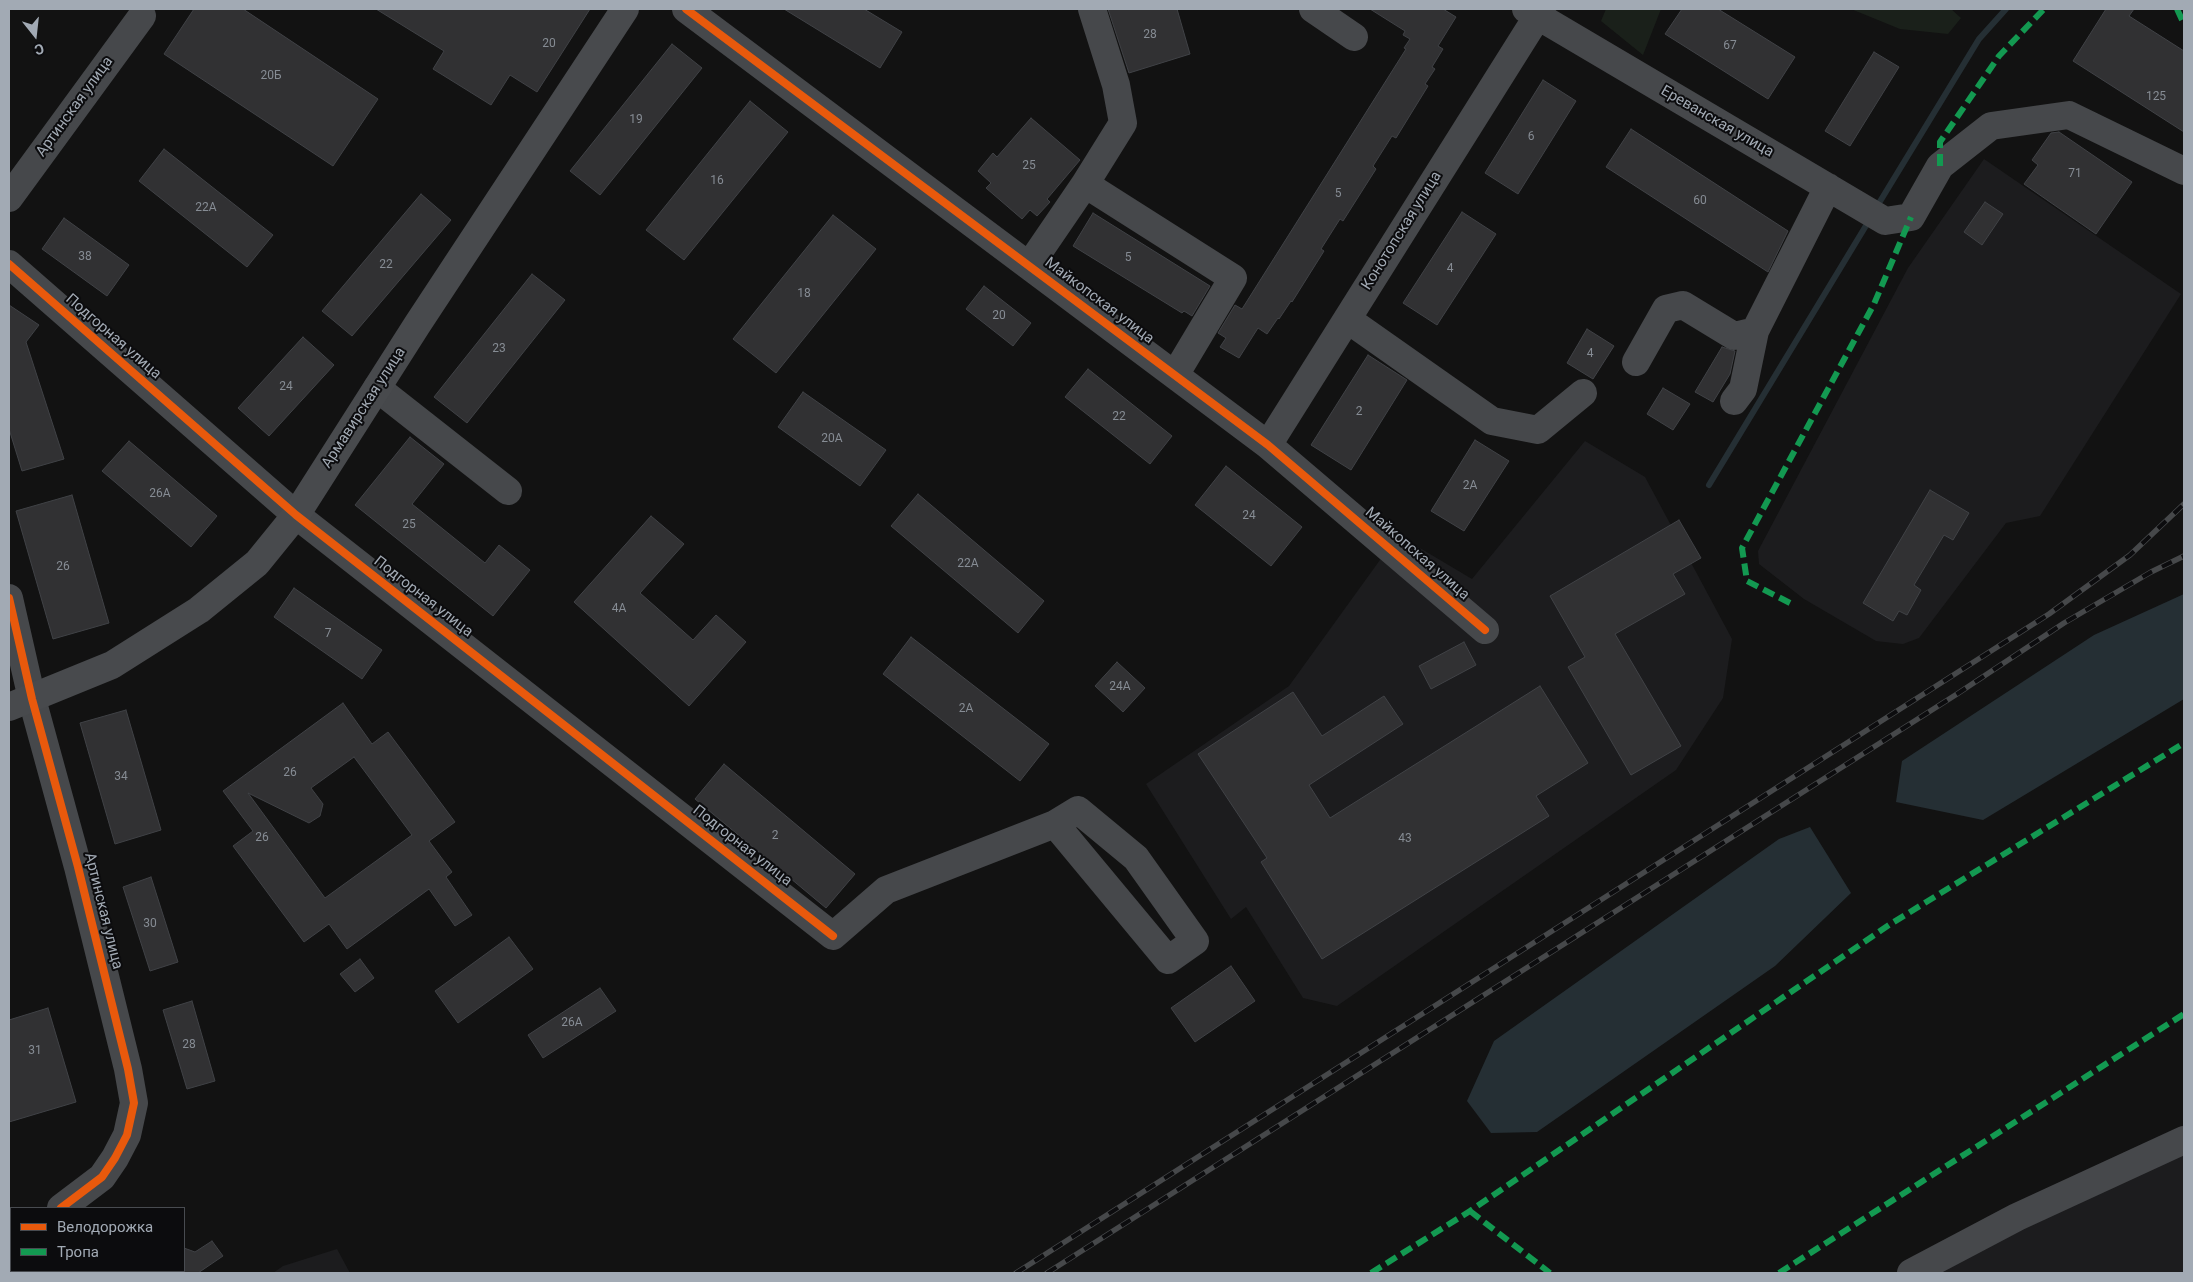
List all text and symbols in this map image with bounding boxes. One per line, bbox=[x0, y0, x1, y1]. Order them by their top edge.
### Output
north arrow bbox=[10, 10, 60, 60]
house number: 28 bbox=[1143, 28, 1157, 42]
house number: 20 bbox=[542, 37, 556, 51]
house number: 67 bbox=[1723, 39, 1737, 53]
text: С bbox=[33, 40, 46, 58]
street label: Артинская улица bbox=[33, 53, 117, 161]
house number: 20Б bbox=[260, 69, 282, 83]
street label: Ереванская улица bbox=[1657, 82, 1777, 162]
house number: 125 bbox=[2146, 90, 2166, 104]
house number: 19 bbox=[629, 113, 643, 127]
house number: 6 bbox=[1528, 130, 1534, 144]
house number: 25 bbox=[1022, 159, 1036, 173]
house number: 71 bbox=[2068, 167, 2082, 181]
street label: Конотопская улица bbox=[1358, 168, 1446, 294]
house number: 16 bbox=[710, 174, 724, 188]
house number: 5 bbox=[1335, 187, 1341, 201]
house number: 60 bbox=[1693, 194, 1707, 208]
house number: 22А bbox=[195, 201, 217, 215]
house number: 38 bbox=[78, 250, 92, 264]
house number: 5 bbox=[1125, 251, 1131, 265]
street label: Майкопская улица bbox=[1041, 254, 1157, 348]
house number: 22 bbox=[379, 258, 393, 272]
house number: 4 bbox=[1447, 262, 1453, 276]
house number: 18 bbox=[797, 287, 811, 301]
street label: Подгорная улица bbox=[61, 291, 165, 383]
house number: 20 bbox=[992, 309, 1006, 323]
house number: 23 bbox=[492, 342, 506, 356]
street label: Армавирская улица bbox=[318, 344, 410, 472]
house number: 4 bbox=[1587, 347, 1593, 361]
house number: 24 bbox=[279, 380, 293, 394]
house number: 2 bbox=[1356, 405, 1362, 419]
house number: 22 bbox=[1112, 410, 1126, 424]
house number: 20А bbox=[821, 432, 843, 446]
house number: 2А bbox=[1463, 479, 1477, 493]
house number: 26А bbox=[149, 487, 171, 501]
street label: Майкопская улица bbox=[1361, 504, 1473, 604]
house number: 24 bbox=[1242, 509, 1256, 523]
house number: 25 bbox=[402, 518, 416, 532]
street label: Подгорная улица bbox=[370, 553, 476, 641]
house number: 22А bbox=[957, 557, 979, 571]
house number: 26 bbox=[56, 560, 70, 574]
house number: 4А bbox=[612, 602, 626, 616]
house number: 7 bbox=[325, 627, 331, 641]
house number: 24А bbox=[1109, 680, 1131, 694]
house number: 2А bbox=[959, 702, 973, 716]
house number: 26 bbox=[283, 766, 297, 780]
house number: 34 bbox=[114, 770, 128, 784]
street label: Подгорная улица bbox=[689, 802, 795, 890]
house number: 2 bbox=[772, 829, 778, 843]
house number: 26 bbox=[255, 831, 269, 845]
house number: 43 bbox=[1398, 832, 1412, 846]
street label: Артинская улица bbox=[80, 851, 126, 971]
house number: 30 bbox=[143, 917, 157, 931]
house number: 26А bbox=[561, 1016, 583, 1030]
house number: 28 bbox=[182, 1038, 196, 1052]
house number: 31 bbox=[28, 1044, 42, 1058]
legend bbox=[10, 1207, 185, 1272]
text: Велодорожка bbox=[57, 1218, 153, 1236]
text: Тропа bbox=[57, 1243, 99, 1261]

